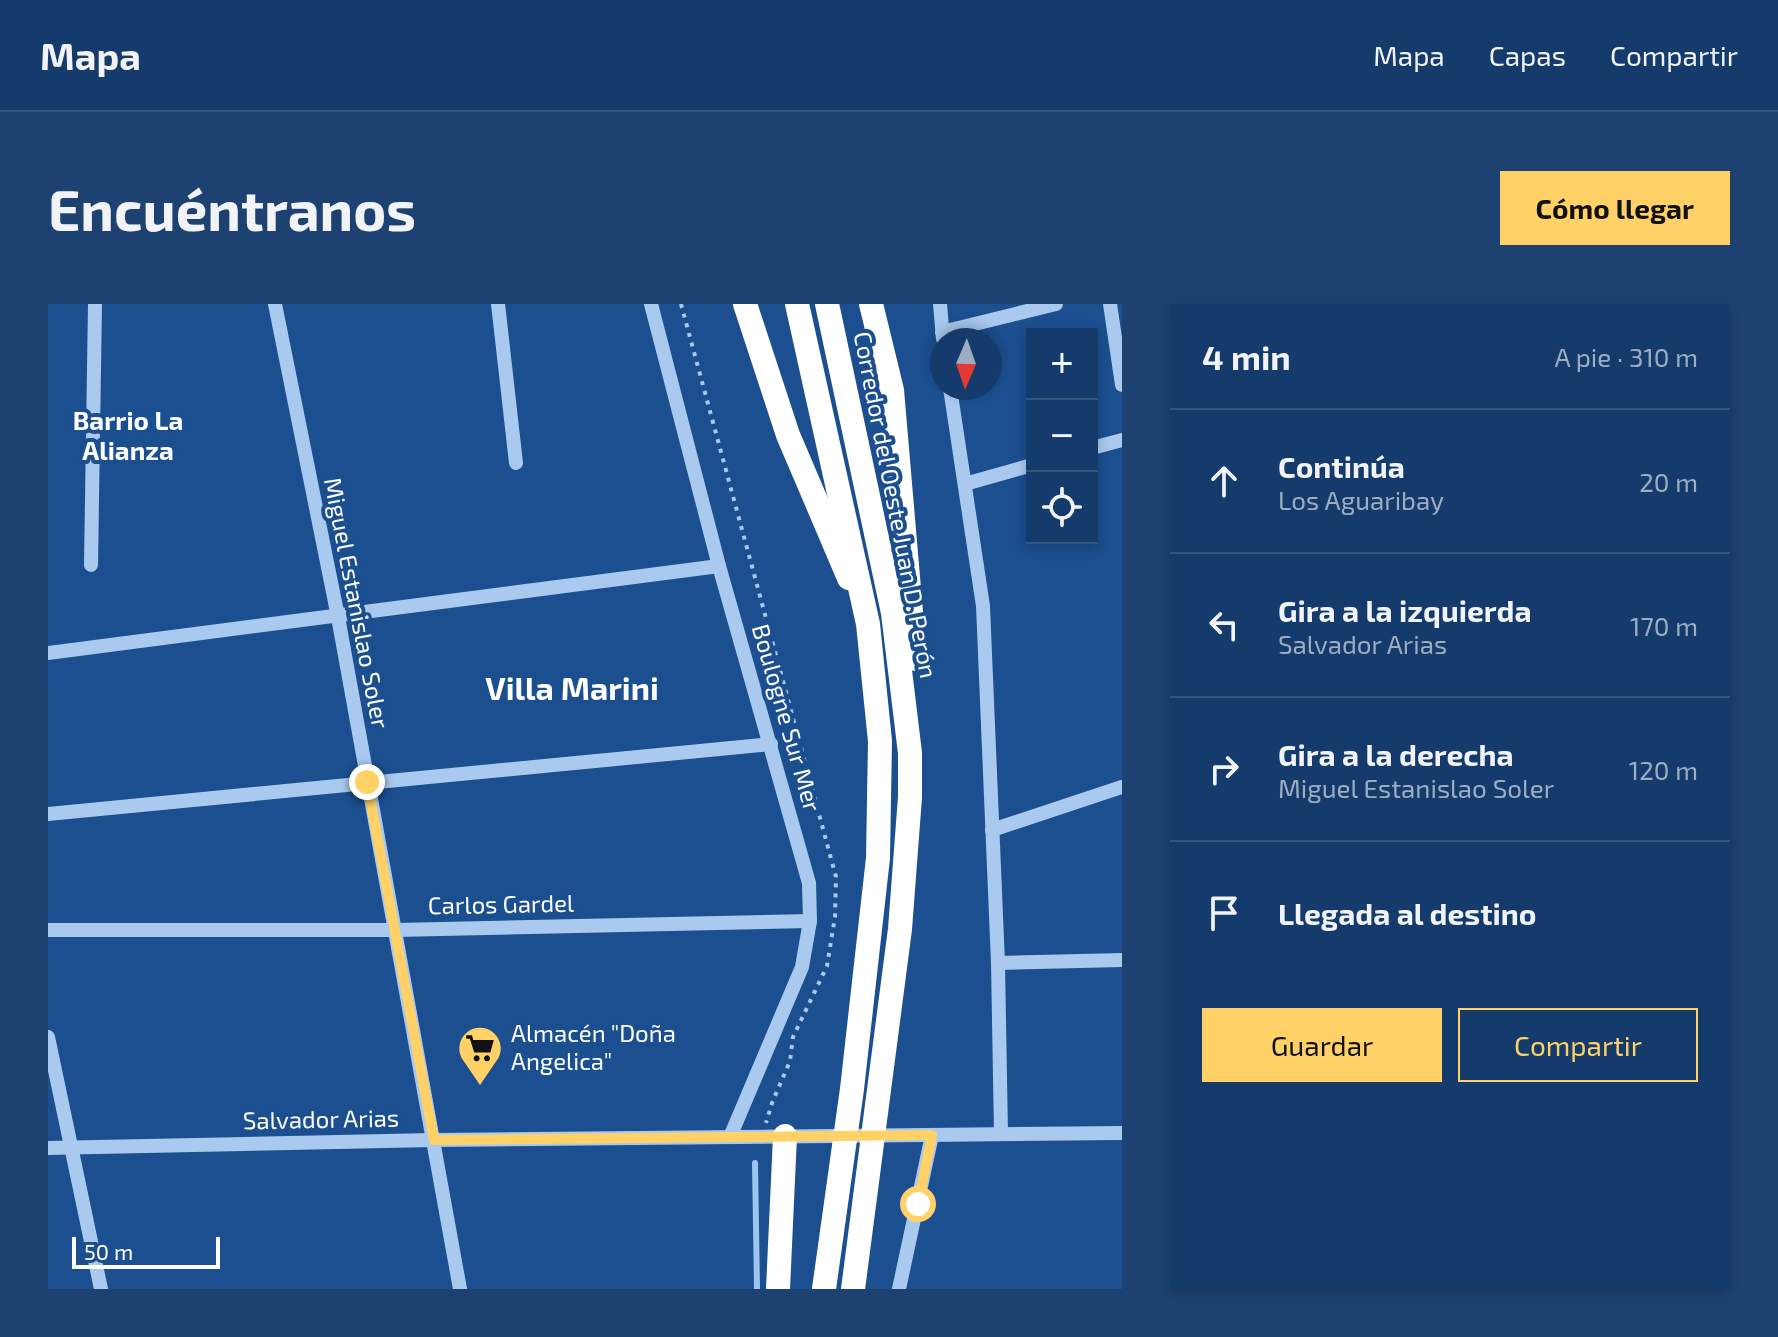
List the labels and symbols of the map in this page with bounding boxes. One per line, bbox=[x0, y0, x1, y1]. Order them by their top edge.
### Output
north arrow bbox=[930, 328, 1002, 400]
street label: Corredor del Oeste Juan D. Perón bbox=[849, 329, 944, 680]
district label: Barrio La Alianza bbox=[73, 404, 183, 465]
street label: Miguel Estanislao Soler bbox=[319, 475, 396, 731]
street label: Boulogne Sur Mer bbox=[747, 620, 828, 815]
district label: Villa Marini bbox=[485, 668, 659, 706]
route end bbox=[349, 764, 385, 800]
street label: Carlos Gardel bbox=[428, 888, 574, 919]
place label: Almacén "Doña Angelica" bbox=[511, 1018, 676, 1075]
supermarket icon: Almacén "Doña Angelica" bbox=[456, 1024, 504, 1087]
street label: Salvador Arias bbox=[243, 1103, 399, 1134]
route start bbox=[900, 1186, 936, 1222]
scale bar bbox=[72, 1233, 220, 1269]

